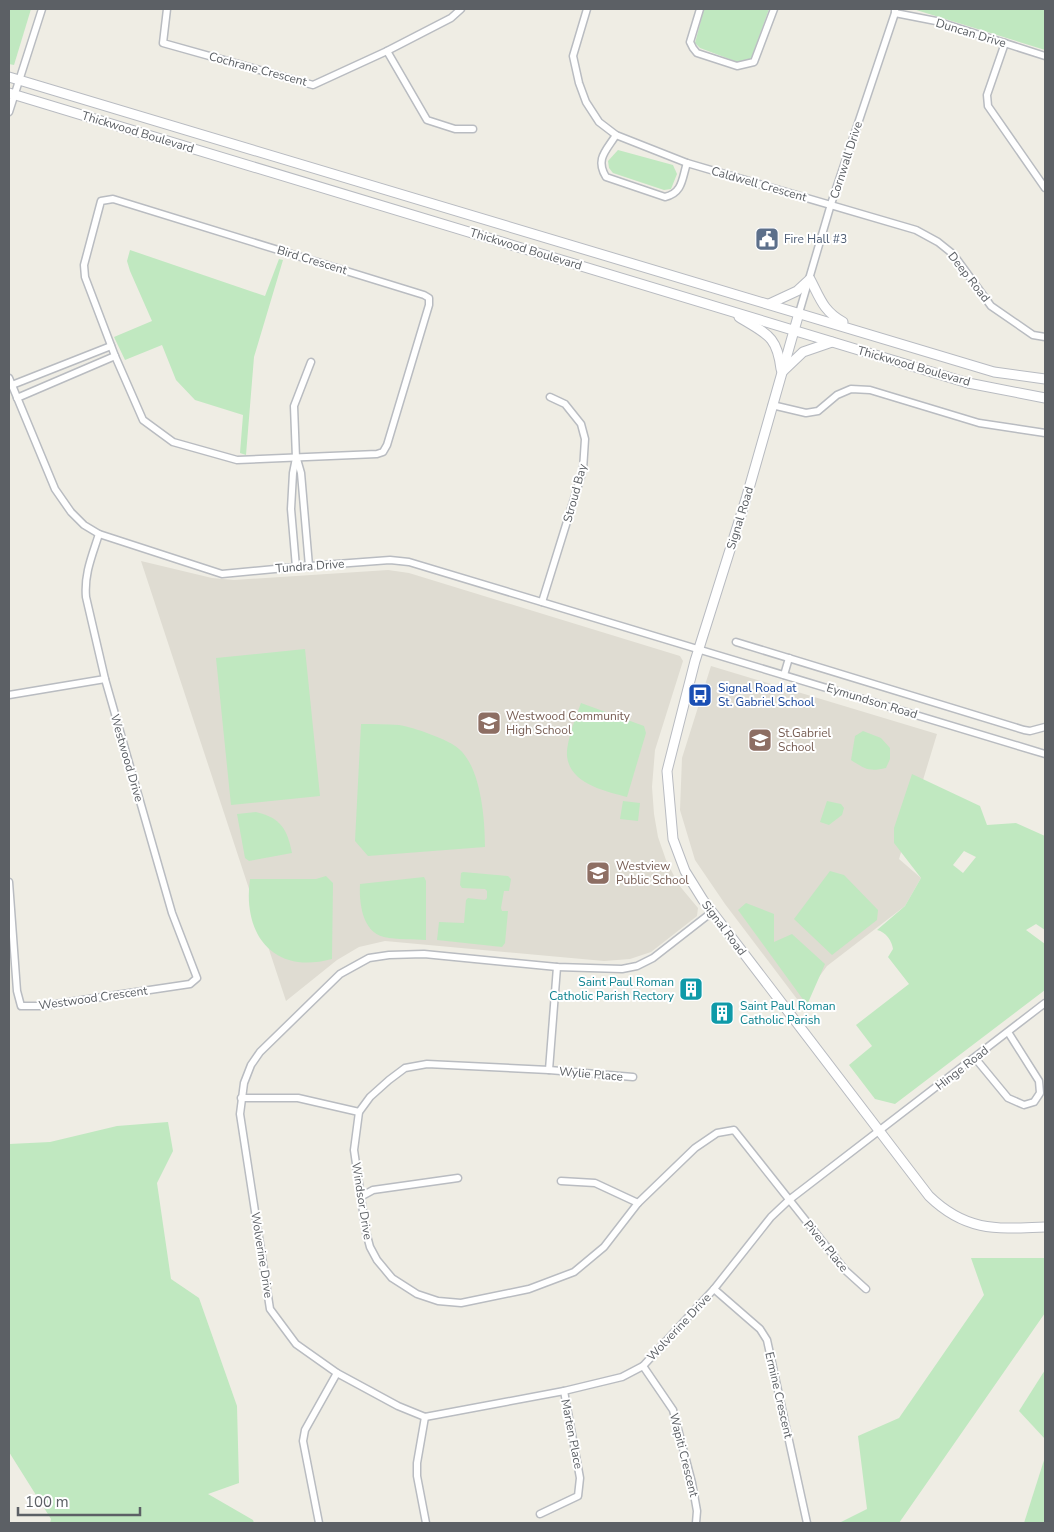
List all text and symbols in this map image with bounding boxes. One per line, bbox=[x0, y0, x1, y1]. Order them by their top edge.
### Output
street label: Duncan Drive bbox=[934, 15, 1008, 51]
street label: Cochrane Crescent bbox=[207, 48, 310, 90]
street label: Thickwood Boulevard bbox=[80, 107, 196, 157]
street label: Cornwall Drive bbox=[826, 119, 866, 201]
street label: Caldwell Crescent bbox=[709, 163, 809, 205]
street label: Thickwood Boulevard bbox=[468, 224, 584, 274]
public building icon: Fire Hall #3 bbox=[754, 226, 780, 252]
place label: Fire Hall #3 bbox=[784, 231, 847, 247]
street label: Bird Crescent bbox=[275, 242, 350, 278]
street label: Deep Road bbox=[944, 249, 994, 305]
street label: Thickwood Boulevard bbox=[856, 342, 972, 390]
street label: Stroud Bay bbox=[560, 461, 591, 524]
street label: Signal Road bbox=[723, 485, 757, 551]
street label: Tundra Drive bbox=[275, 556, 345, 576]
place label: Signal Road at St. Gabriel School bbox=[718, 680, 815, 710]
street label: Eymundson Road bbox=[825, 680, 919, 722]
bus stop icon: Signal Road at St. Gabriel School bbox=[687, 682, 713, 708]
place label: Westwood Community High School bbox=[506, 708, 631, 738]
school or university icon: Westwood Community High School bbox=[476, 710, 502, 736]
street label: Westwood Drive bbox=[107, 712, 147, 804]
place label: St.Gabriel School bbox=[778, 725, 832, 755]
school or university icon: St.Gabriel School bbox=[747, 727, 773, 753]
place label: Westview Public School bbox=[616, 858, 689, 888]
school or university icon: Westview Public School bbox=[585, 860, 611, 886]
street label: Signal Road bbox=[698, 897, 750, 959]
place label: Saint Paul Roman Catholic Parish Rectory bbox=[549, 974, 675, 1004]
building icon: Saint Paul Roman Catholic Parish Rectory bbox=[678, 976, 704, 1002]
street label: Westwood Crescent bbox=[38, 982, 149, 1014]
place label: Saint Paul Roman Catholic Parish bbox=[740, 998, 836, 1028]
building icon: Saint Paul Roman Catholic Parish bbox=[709, 1000, 735, 1026]
street label: Hinge Road bbox=[932, 1042, 992, 1094]
street label: Wylie Place bbox=[558, 1063, 624, 1085]
street label: Windsor Drive bbox=[348, 1161, 376, 1241]
street label: Wolverine Drive bbox=[247, 1211, 277, 1299]
street label: Piven Place bbox=[800, 1217, 852, 1275]
street label: Wolverine Drive bbox=[644, 1290, 714, 1364]
street label: Ermine Crescent bbox=[761, 1350, 797, 1440]
street label: Marten Place bbox=[557, 1398, 587, 1470]
street label: Wapiti Crescent bbox=[666, 1411, 702, 1499]
scale bar bbox=[18, 1484, 140, 1516]
text: 100 m bbox=[25, 1492, 69, 1512]

